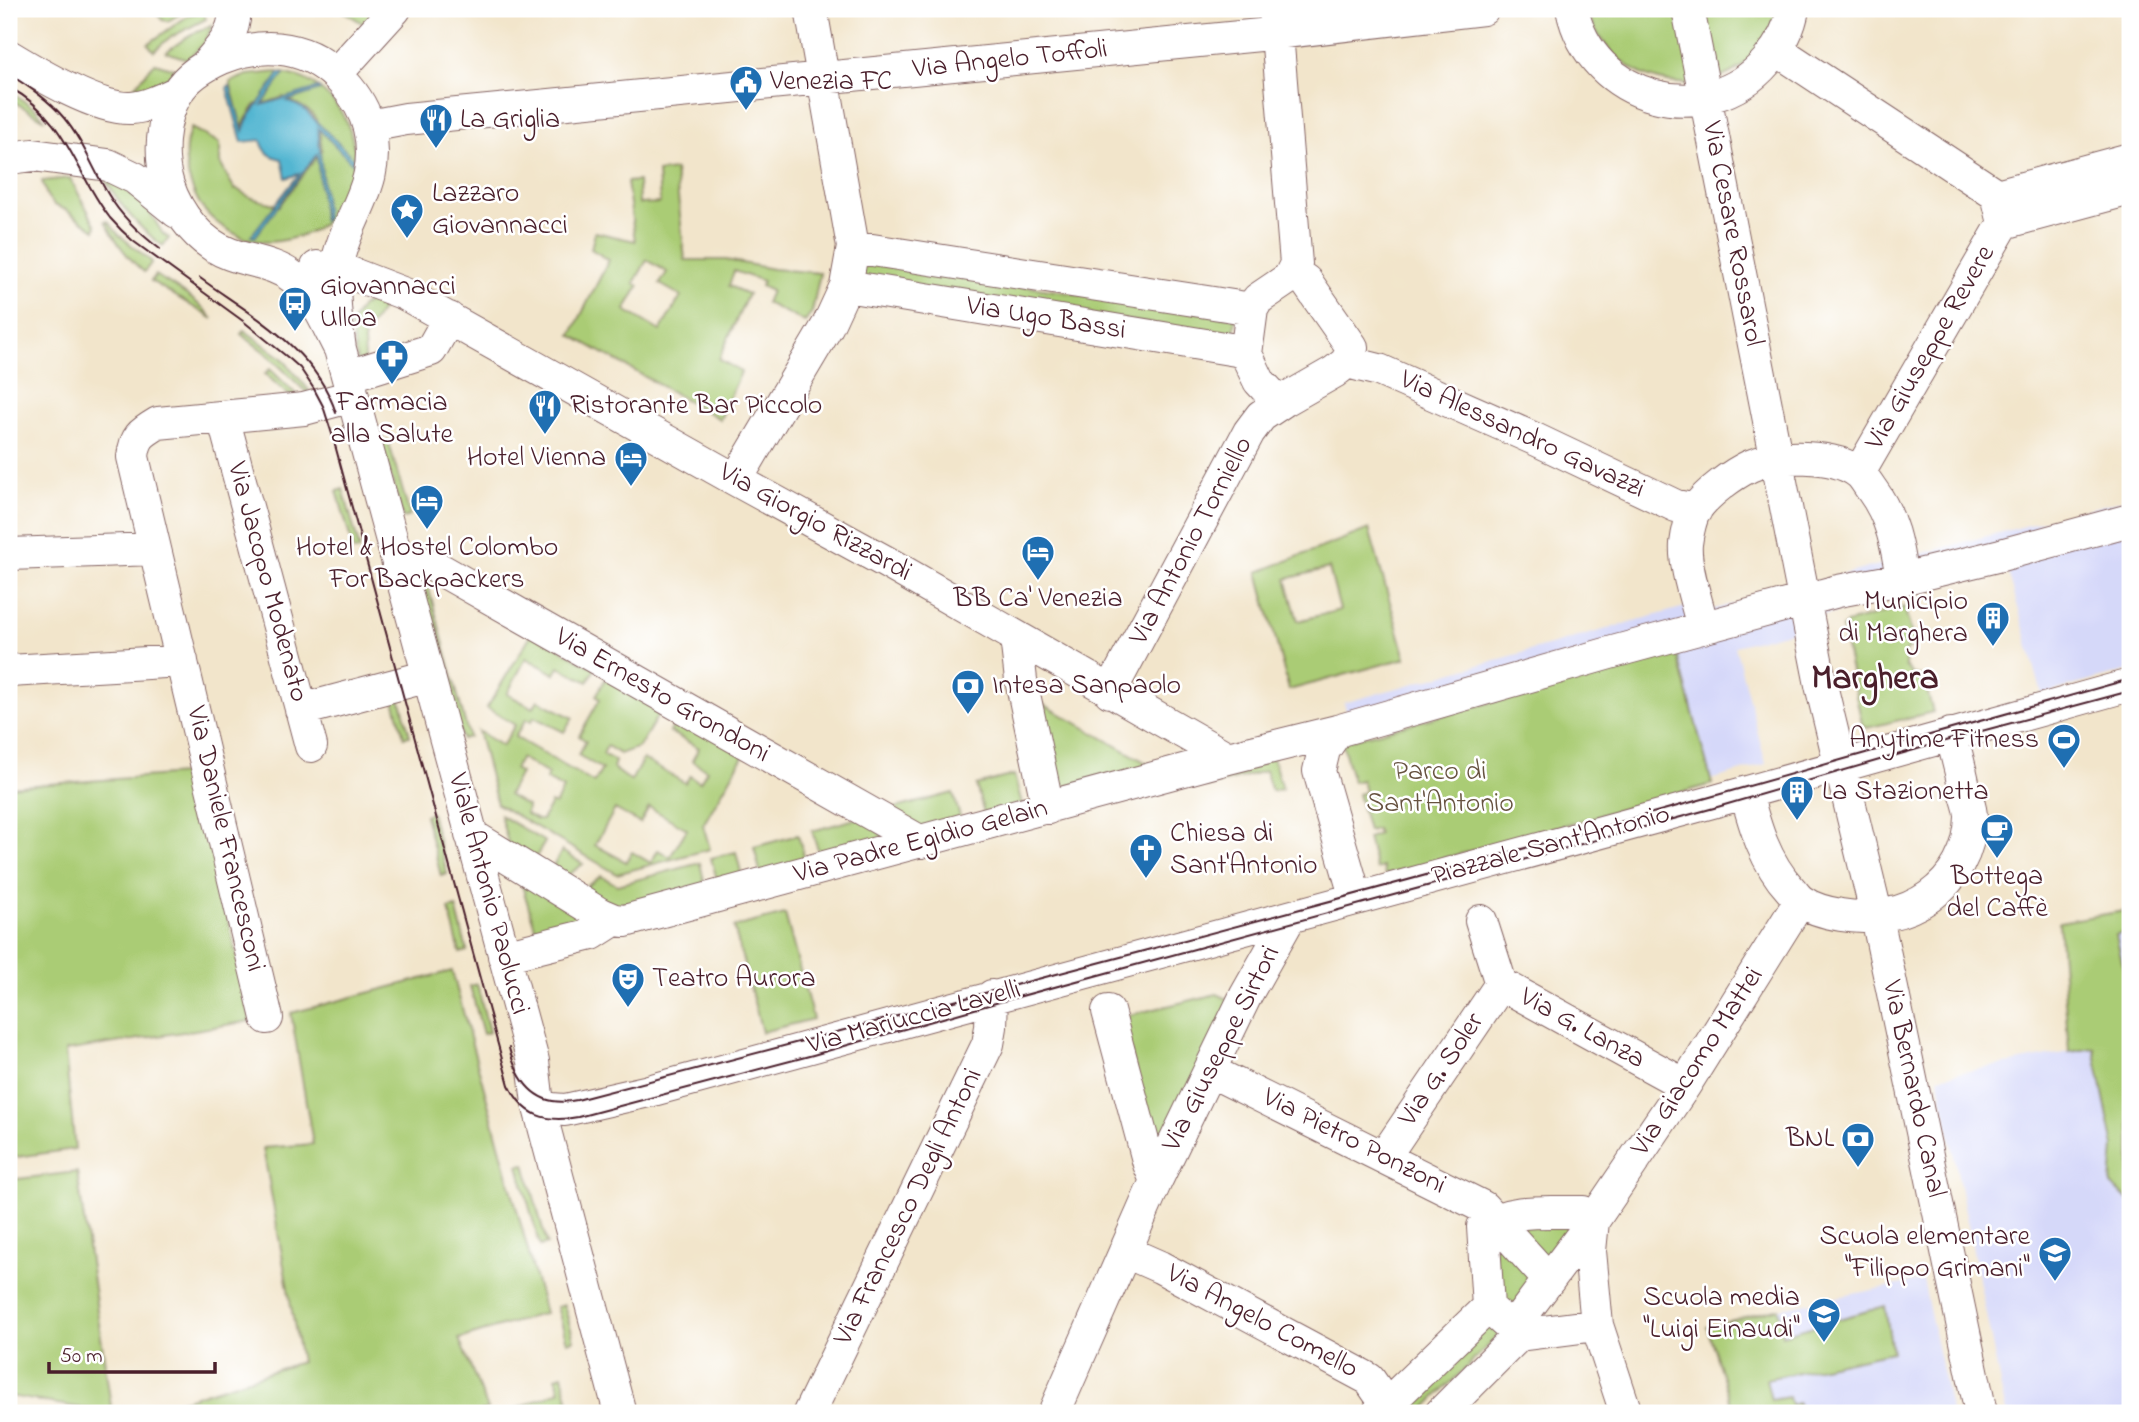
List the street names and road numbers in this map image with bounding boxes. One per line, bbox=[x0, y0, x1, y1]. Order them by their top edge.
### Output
street label: Via Angelo Toffoli bbox=[910, 29, 1109, 91]
street label: Via Cesare Rossarol bbox=[1690, 117, 1774, 350]
street label: Via Giuseppe Revere bbox=[1855, 238, 2007, 459]
street label: Via Ugo Bassi bbox=[962, 286, 1129, 352]
street label: Via Alessandro Gavazzi bbox=[1392, 360, 1652, 510]
street label: Via Antonio Torniello bbox=[1119, 430, 1264, 653]
street label: Via Giorgio Rizzardi bbox=[710, 452, 919, 593]
street label: Via Jacopo Modenato bbox=[215, 456, 319, 707]
street label: Via Ernesto Grondoni bbox=[546, 617, 777, 774]
street label: Via Daniele Francesconi bbox=[174, 701, 276, 976]
street label: Viale Antonio Paolucci bbox=[436, 768, 540, 1019]
street label: Via Padre Egidio Gelain bbox=[789, 788, 1052, 896]
street label: Piazzale Sant'Antonio bbox=[1427, 794, 1675, 898]
street label: Via Giuseppe Sirtori bbox=[1152, 939, 1292, 1160]
street label: Via Giacomo Mattei bbox=[1621, 959, 1775, 1166]
street label: Via Mariuccia Lavelli bbox=[802, 970, 1025, 1066]
street label: Via Bernardo Canal bbox=[1870, 976, 1956, 1201]
street label: Via G. Lanza bbox=[1511, 977, 1652, 1080]
street label: Via G. Soler bbox=[1388, 1005, 1495, 1136]
street label: Via Francesco Degli Antoni bbox=[824, 1062, 994, 1353]
street label: Via Pietro Ponzoni bbox=[1254, 1078, 1453, 1206]
street label: Via Angelo Comello bbox=[1158, 1254, 1365, 1390]

